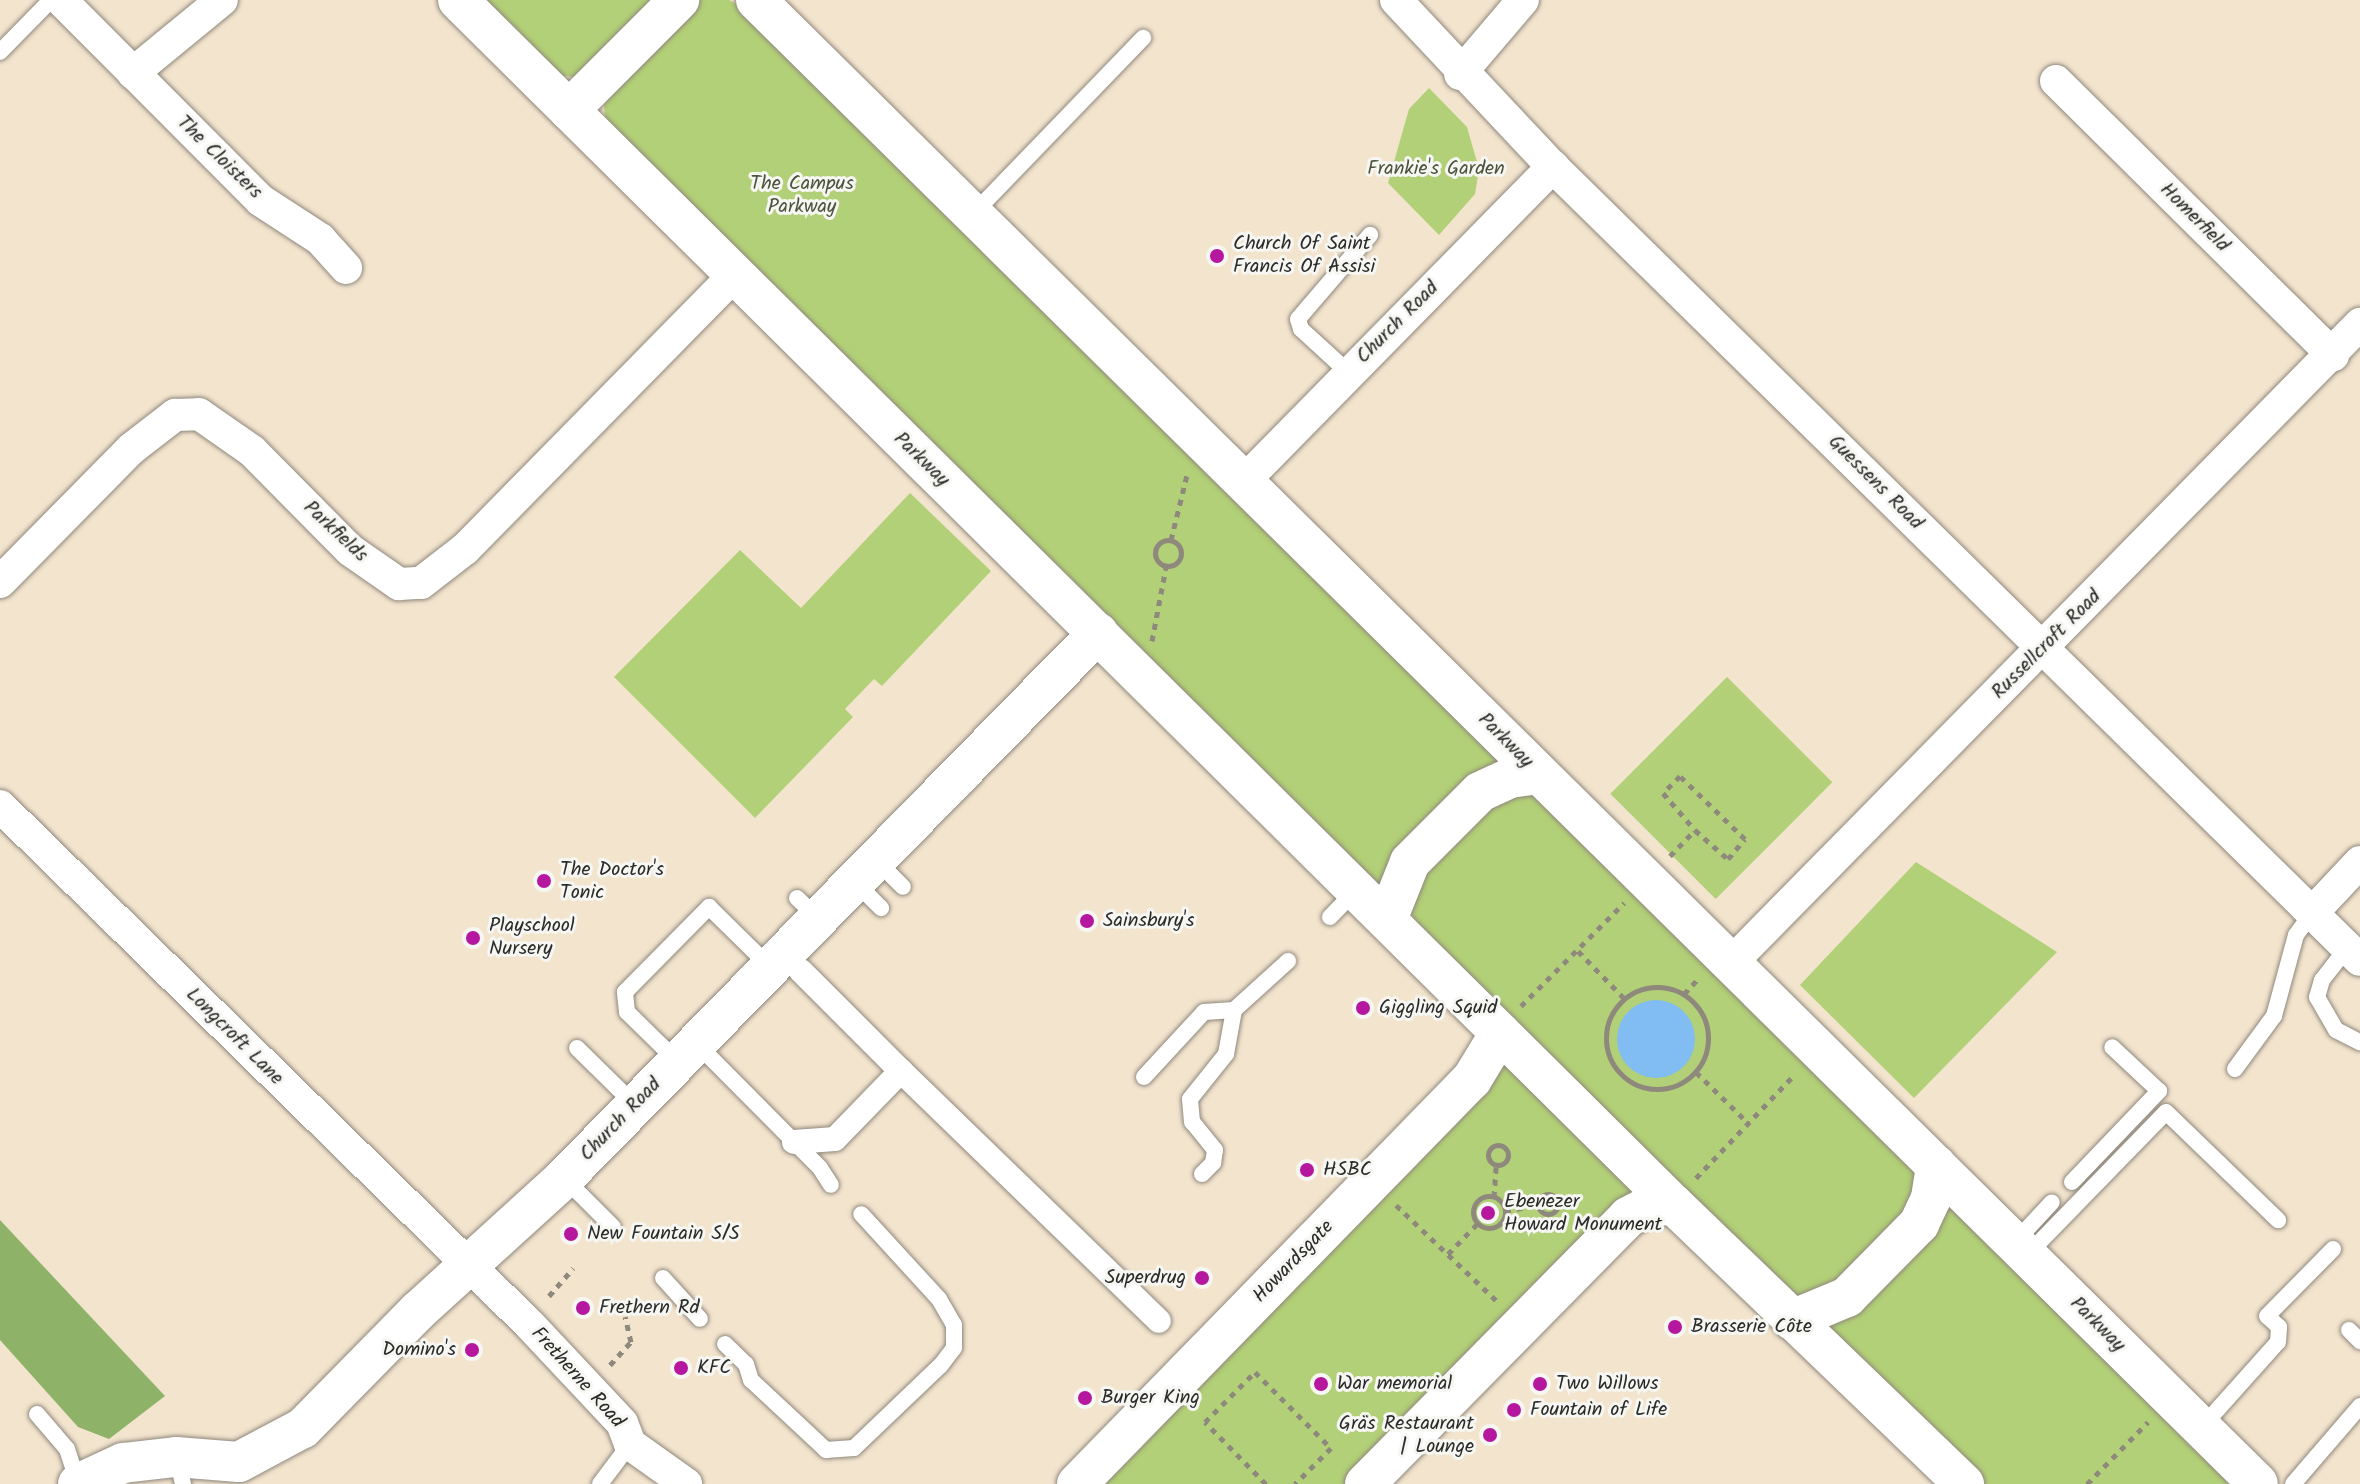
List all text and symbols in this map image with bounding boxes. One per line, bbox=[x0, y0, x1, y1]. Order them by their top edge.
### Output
street label: The Cloisters bbox=[171, 111, 267, 205]
park label: Frankie's Garden bbox=[1367, 157, 1505, 181]
park label: The Campus Parkway bbox=[750, 172, 854, 219]
street label: Homerfield bbox=[2154, 178, 2234, 258]
place label: Church Of Saint Francis Of Assisi bbox=[1233, 232, 1375, 279]
marker: Church Of Saint Francis Of Assisi bbox=[1208, 247, 1226, 265]
street label: Church Road bbox=[1352, 277, 1444, 369]
street label: Parkway bbox=[888, 428, 954, 492]
street label: Guessens Road bbox=[1823, 431, 1927, 535]
street label: Parkfields bbox=[298, 496, 372, 568]
street label: Russellcroft Road bbox=[1987, 585, 2107, 705]
street label: Parkway bbox=[1472, 708, 1538, 774]
place label: The Doctor's Tonic bbox=[560, 858, 664, 905]
marker: The Doctor's Tonic bbox=[535, 872, 553, 890]
place label: Sainsbury's bbox=[1103, 909, 1194, 933]
marker: Sainsbury's bbox=[1078, 912, 1096, 930]
place label: Playschool Nursery bbox=[489, 914, 575, 961]
marker: Playschool Nursery bbox=[464, 929, 482, 947]
street label: Longcroft Lane bbox=[180, 983, 288, 1091]
place label: Giggling Squid bbox=[1379, 996, 1497, 1020]
marker: Giggling Squid bbox=[1354, 999, 1372, 1017]
street label: Church Road bbox=[575, 1073, 667, 1167]
place label: HSBC bbox=[1323, 1158, 1372, 1182]
marker: HSBC bbox=[1298, 1161, 1316, 1179]
place label: Ebenezer Howard Monument bbox=[1504, 1190, 1662, 1237]
marker: Ebenezer Howard Monument bbox=[1479, 1204, 1497, 1222]
street label: Howardsgate bbox=[1249, 1216, 1339, 1308]
place label: New Fountain S/S bbox=[587, 1222, 740, 1246]
marker: New Fountain S/S bbox=[562, 1225, 580, 1243]
place label: Superdrug bbox=[1105, 1266, 1186, 1290]
marker: Superdrug bbox=[1193, 1269, 1211, 1287]
street label: Parkway bbox=[2064, 1292, 2130, 1358]
place label: Frethern Rd bbox=[599, 1296, 699, 1320]
marker: Frethern Rd bbox=[574, 1299, 592, 1317]
place label: Brasserie Côte bbox=[1691, 1315, 1812, 1339]
marker: Brasserie Côte bbox=[1666, 1318, 1684, 1336]
street label: Fretherne Road bbox=[525, 1322, 629, 1434]
place label: Domino's bbox=[382, 1338, 456, 1362]
marker: Domino's bbox=[463, 1341, 481, 1359]
place label: KFC bbox=[697, 1356, 731, 1380]
marker: KFC bbox=[672, 1359, 690, 1377]
place label: War memorial bbox=[1337, 1372, 1452, 1396]
place label: Two Willows bbox=[1556, 1372, 1658, 1396]
marker: War memorial bbox=[1312, 1375, 1330, 1393]
marker: Two Willows bbox=[1531, 1375, 1549, 1393]
place label: Burger King bbox=[1101, 1386, 1200, 1410]
marker: Burger King bbox=[1076, 1389, 1094, 1407]
place label: Fountain of Life bbox=[1530, 1398, 1667, 1422]
marker: Fountain of Life bbox=[1505, 1401, 1523, 1419]
place label: Gräs Restaurant | Lounge bbox=[1339, 1412, 1474, 1459]
marker: Gräs Restaurant | Lounge bbox=[1481, 1426, 1499, 1444]

